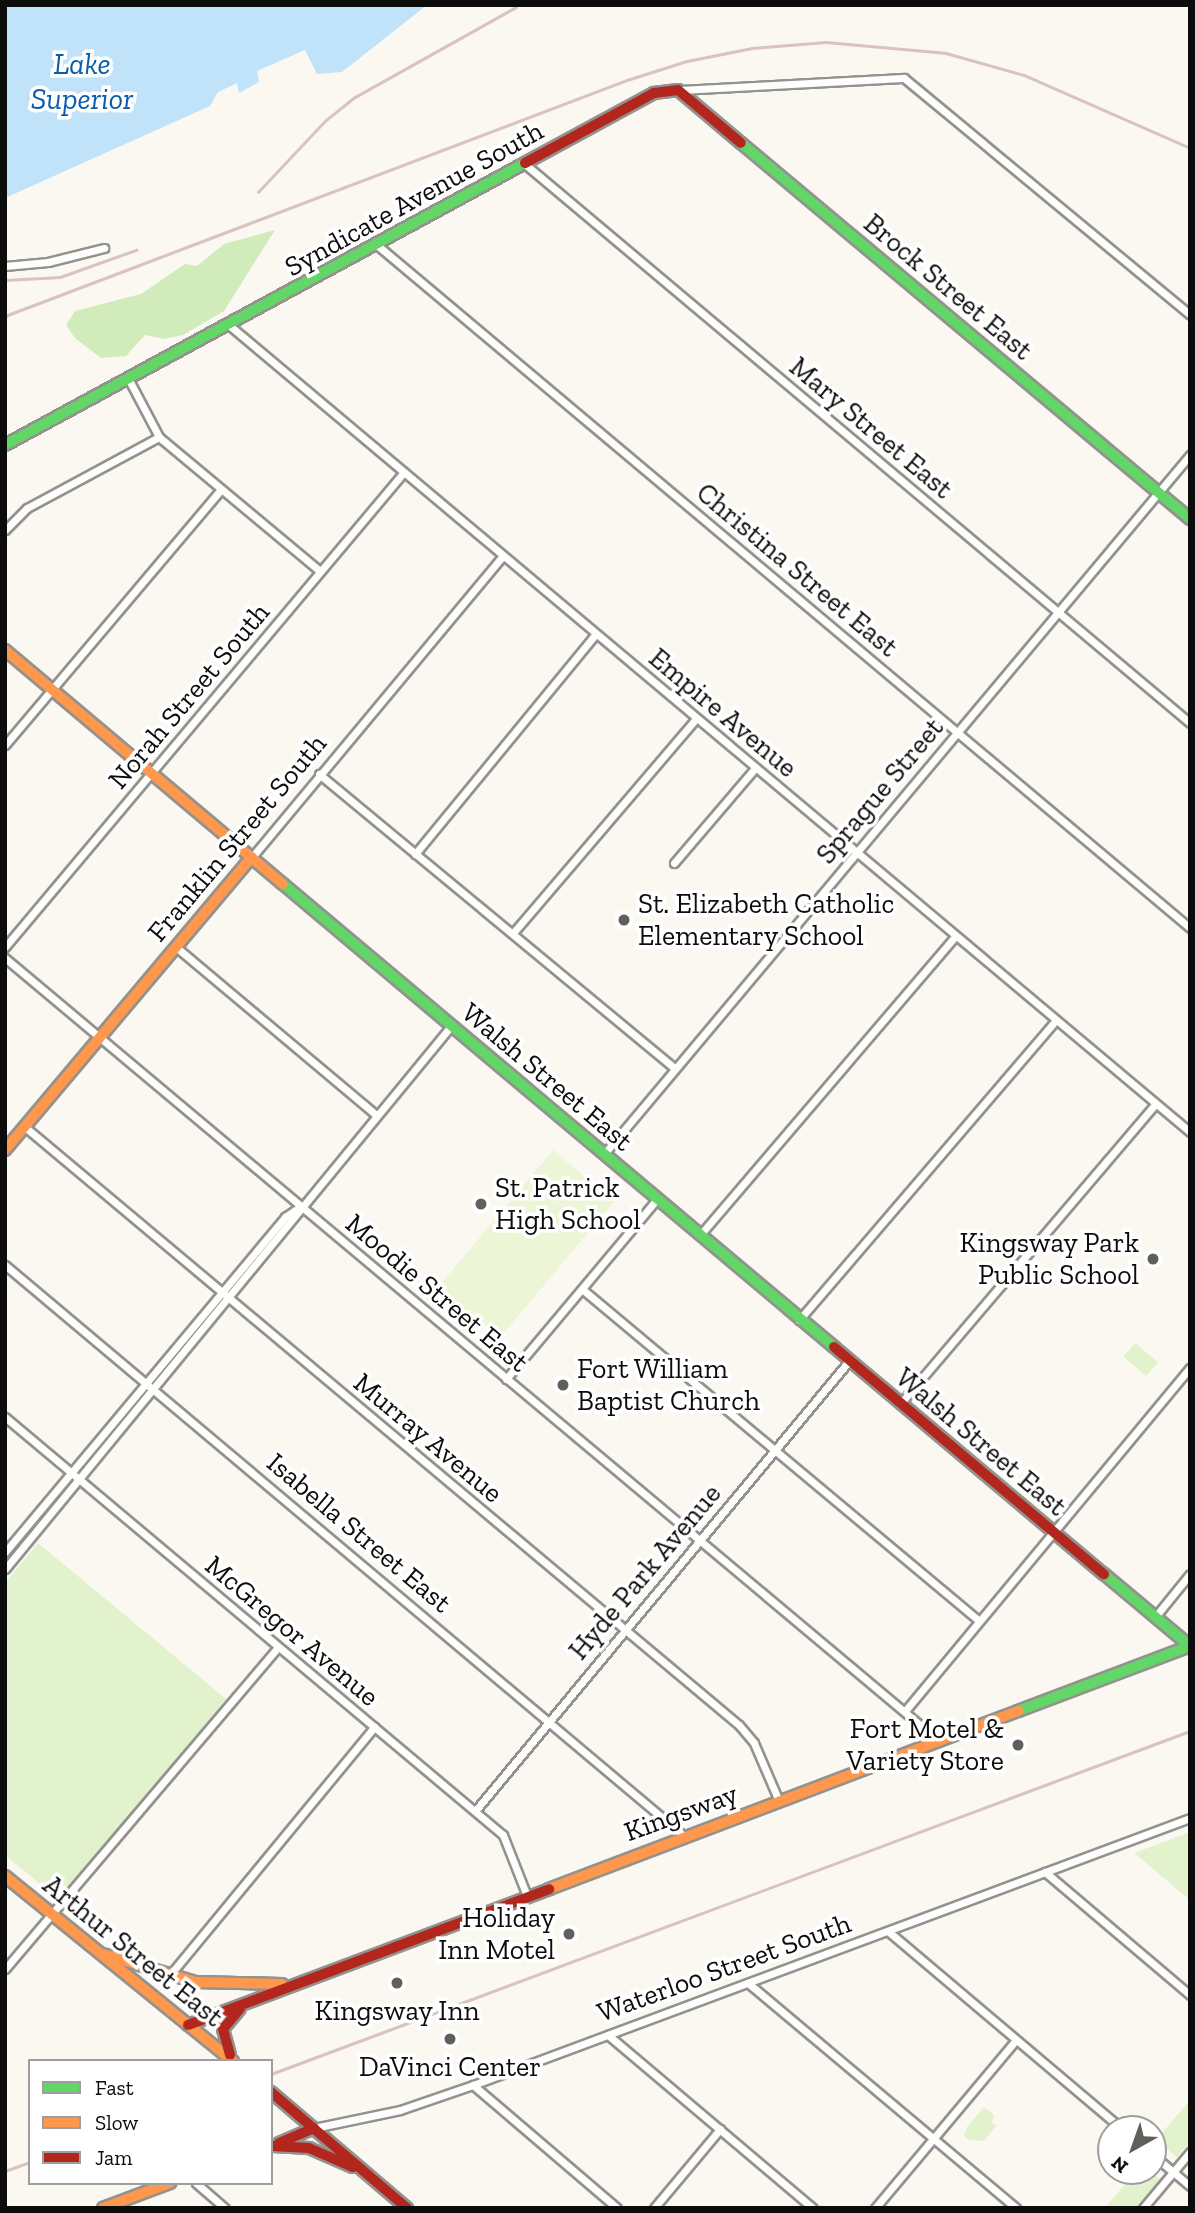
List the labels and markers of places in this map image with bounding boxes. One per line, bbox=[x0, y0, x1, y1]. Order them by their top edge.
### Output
place label: St. Elizabeth Catholic Elementary School bbox=[638, 887, 895, 953]
marker: St. Elizabeth Catholic Elementary School bbox=[616, 912, 632, 928]
place label: St. Patrick High School bbox=[495, 1171, 641, 1237]
marker: St. Patrick High School bbox=[473, 1196, 489, 1212]
place label: Kingsway Park Public School bbox=[959, 1226, 1139, 1292]
marker: Kingsway Park Public School bbox=[1145, 1251, 1161, 1267]
place label: Fort William Baptist Church bbox=[577, 1352, 760, 1418]
marker: Fort William Baptist Church bbox=[555, 1377, 571, 1393]
place label: Fort Motel & Variety Store bbox=[846, 1712, 1004, 1778]
marker: Fort Motel & Variety Store bbox=[1010, 1737, 1026, 1753]
place label: Holiday Inn Motel bbox=[438, 1901, 555, 1967]
marker: Holiday Inn Motel bbox=[561, 1926, 577, 1942]
marker: Kingsway Inn bbox=[389, 1975, 405, 1991]
place label: Kingsway Inn bbox=[314, 1994, 480, 2028]
marker: DaVinci Center bbox=[442, 2031, 458, 2047]
place label: DaVinci Center bbox=[359, 2050, 541, 2084]

